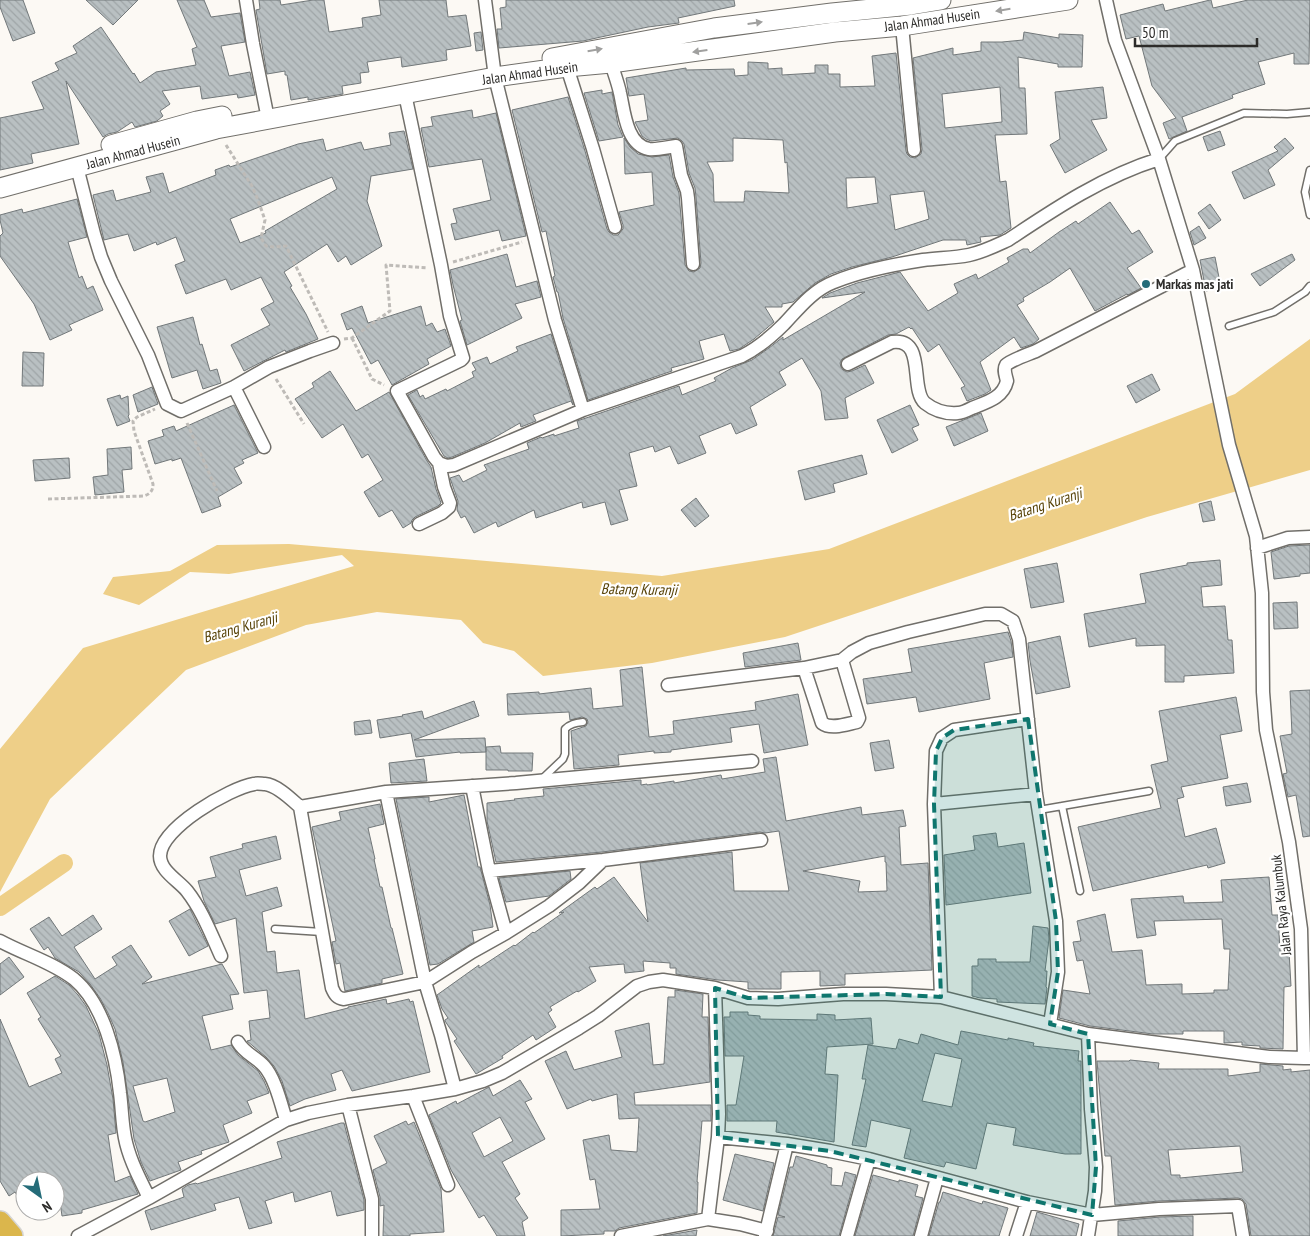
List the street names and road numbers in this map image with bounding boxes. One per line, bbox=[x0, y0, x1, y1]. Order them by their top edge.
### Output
street label: Jalan Ahmad Husein bbox=[882, 4, 981, 36]
street label: Jalan Ahmad Husein bbox=[480, 57, 579, 89]
street label: Jalan Ahmad Husein bbox=[83, 131, 182, 173]
street label: Jalan Raya Kalumbuk bbox=[1267, 853, 1295, 957]

